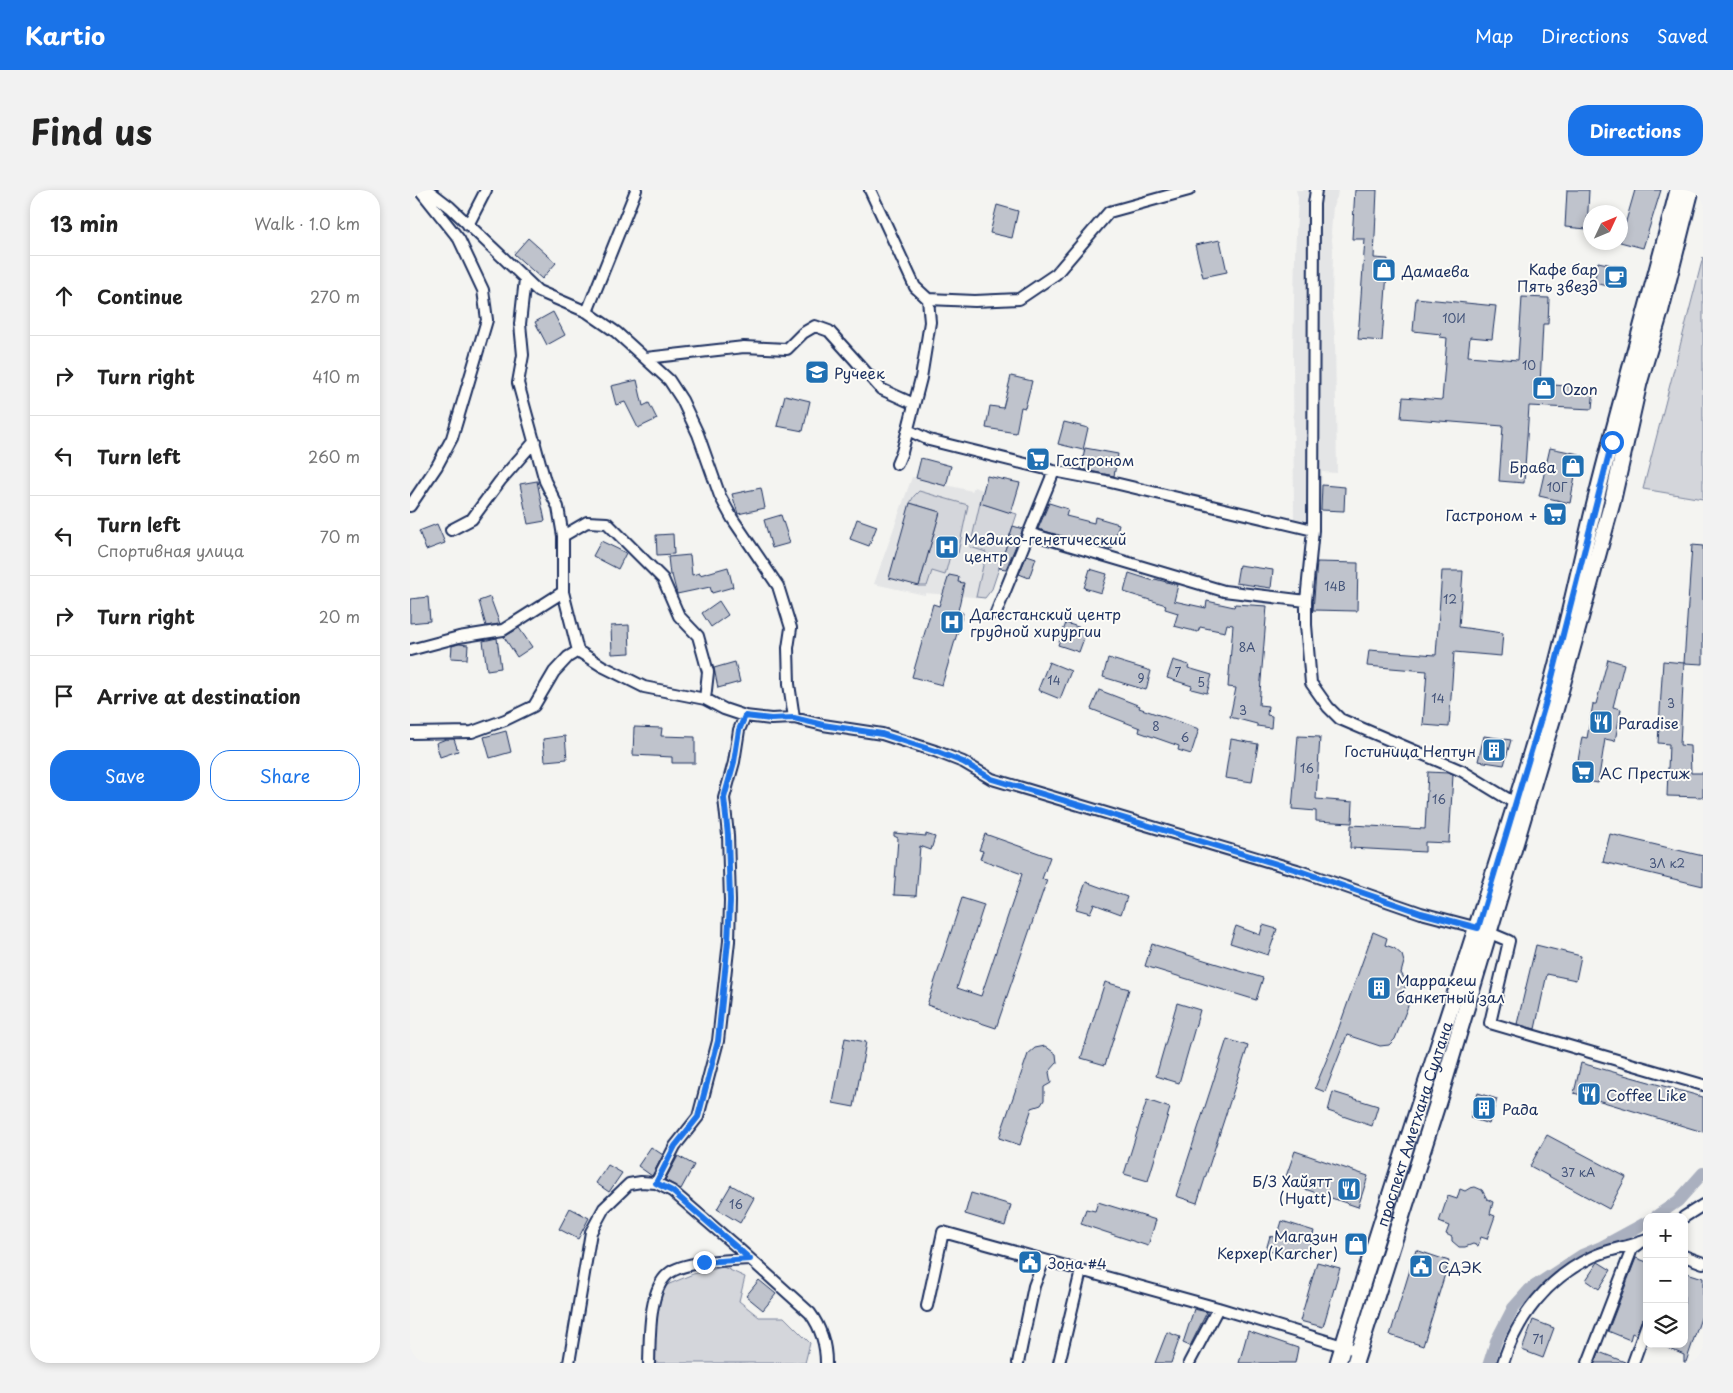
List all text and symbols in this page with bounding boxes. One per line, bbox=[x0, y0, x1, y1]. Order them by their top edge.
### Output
text: Kartio bbox=[25, 17, 105, 53]
text: Map bbox=[1475, 22, 1513, 49]
text: Directions bbox=[1541, 22, 1629, 49]
text: Saved bbox=[1657, 22, 1708, 49]
text: Find us bbox=[30, 104, 152, 157]
button: Directions bbox=[1568, 105, 1703, 156]
north arrow bbox=[1583, 205, 1628, 250]
text: 13 min bbox=[50, 207, 118, 239]
text: Walk · 1.0 km bbox=[254, 211, 360, 235]
shop icon: Дамаева bbox=[1371, 257, 1397, 283]
place label: Кафе бар Пять звезд bbox=[1517, 257, 1598, 297]
place label: Дамаева bbox=[1401, 259, 1470, 282]
cafe icon: Кафе бар Пять звезд bbox=[1603, 264, 1629, 290]
icon: ahead bbox=[50, 282, 78, 310]
text: Continue bbox=[97, 282, 183, 310]
text: 270 m bbox=[310, 284, 360, 308]
house number: 10И bbox=[1442, 309, 1466, 327]
house number: 10 bbox=[1522, 356, 1536, 374]
school or university icon: Ручеек bbox=[804, 359, 830, 385]
place label: Ручеек bbox=[834, 361, 885, 384]
icon: right bbox=[50, 362, 78, 390]
text: Turn right bbox=[97, 362, 195, 390]
text: 410 m bbox=[312, 364, 360, 388]
shop icon: Ozon bbox=[1531, 375, 1557, 401]
place label: Ozon bbox=[1562, 377, 1598, 400]
route start bbox=[1601, 431, 1624, 454]
icon: left bbox=[50, 442, 78, 470]
text: Turn left bbox=[97, 442, 181, 470]
text: 260 m bbox=[308, 444, 360, 468]
supermarket icon: Гастроном bbox=[1025, 446, 1051, 472]
place label: Гастроном bbox=[1056, 448, 1134, 471]
shop icon: Брава bbox=[1560, 453, 1586, 479]
place label: Брава bbox=[1510, 455, 1557, 478]
house number: 10Г bbox=[1547, 478, 1568, 496]
supermarket icon: Гастроном + bbox=[1542, 501, 1568, 527]
place label: Гастроном + bbox=[1445, 503, 1538, 526]
text: Turn left bbox=[97, 510, 181, 538]
icon: left bbox=[50, 522, 78, 550]
text: 70 m bbox=[320, 524, 360, 548]
place label: Медико-генетический центр bbox=[964, 527, 1127, 567]
hospital icon: Медико-генетический центр bbox=[934, 534, 960, 560]
text: Спортивная улица bbox=[97, 538, 244, 562]
house number: 14В bbox=[1324, 577, 1346, 595]
house number: 12 bbox=[1443, 590, 1457, 608]
icon: right bbox=[50, 602, 78, 630]
text: Turn right bbox=[97, 602, 195, 630]
place label: Дагестанский центр грудной хирургии bbox=[969, 602, 1121, 642]
text: 20 m bbox=[319, 604, 360, 628]
hospital icon: Дагестанский центр грудной хирургии bbox=[939, 609, 965, 635]
house number: 8А bbox=[1239, 638, 1255, 656]
house number: 7 bbox=[1175, 663, 1182, 681]
house number: 9 bbox=[1137, 669, 1145, 687]
house number: 14 bbox=[1047, 671, 1061, 689]
house number: 5 bbox=[1197, 673, 1205, 691]
icon: arrive bbox=[50, 682, 78, 710]
text: Arrive at destination bbox=[97, 682, 301, 710]
house number: 14 bbox=[1431, 689, 1445, 707]
house number: 3 bbox=[1667, 694, 1675, 712]
house number: 3 bbox=[1239, 701, 1247, 719]
restaurant icon: Paradise bbox=[1588, 709, 1614, 735]
place label: Paradise bbox=[1618, 711, 1679, 734]
house number: 8 bbox=[1152, 717, 1160, 735]
house number: 6 bbox=[1181, 728, 1189, 746]
building icon: Гостиница Нептун bbox=[1481, 737, 1507, 763]
place label: Гостиница Нептун bbox=[1344, 739, 1476, 762]
button: Save bbox=[50, 750, 200, 801]
button: Share bbox=[210, 750, 360, 801]
house number: 16 bbox=[1300, 759, 1314, 777]
supermarket icon: АС Престиж bbox=[1570, 759, 1596, 785]
place label: АС Престиж bbox=[1600, 761, 1690, 784]
house number: 16 bbox=[1432, 790, 1446, 808]
house number: 3Л к2 bbox=[1649, 854, 1685, 872]
place label: Марракеш банкетный зал bbox=[1396, 968, 1505, 1008]
building icon: Марракеш банкетный зал bbox=[1366, 975, 1392, 1001]
street label: проспект Аметхана Султана bbox=[1369, 1017, 1457, 1229]
restaurant icon: Coffee Like bbox=[1576, 1081, 1602, 1107]
place label: Coffee Like bbox=[1606, 1083, 1687, 1106]
building icon: Рада bbox=[1471, 1095, 1497, 1121]
place label: Рада bbox=[1502, 1097, 1539, 1120]
house number: 37 кА bbox=[1561, 1163, 1595, 1181]
place label: Б/З Хайятт (Hyatt) bbox=[1252, 1169, 1333, 1209]
restaurant icon: Б/З Хайятт (Hyatt) bbox=[1336, 1176, 1362, 1202]
house number: 16 bbox=[729, 1195, 743, 1213]
map controls bbox=[1643, 1213, 1688, 1348]
button: + bbox=[1643, 1213, 1688, 1258]
place label: Магазин Керхер(Karcher) bbox=[1217, 1224, 1338, 1264]
shop icon: Магазин Керхер(Karcher) bbox=[1343, 1231, 1369, 1257]
public building icon: Зона #4 bbox=[1017, 1249, 1043, 1275]
route end bbox=[693, 1251, 716, 1274]
place label: Зона #4 bbox=[1048, 1251, 1107, 1274]
public building icon: СДЭК bbox=[1408, 1253, 1434, 1279]
place label: СДЭК bbox=[1438, 1255, 1482, 1278]
button: − bbox=[1643, 1258, 1688, 1303]
button: layers bbox=[1643, 1303, 1688, 1348]
house number: 71 bbox=[1532, 1330, 1544, 1348]

